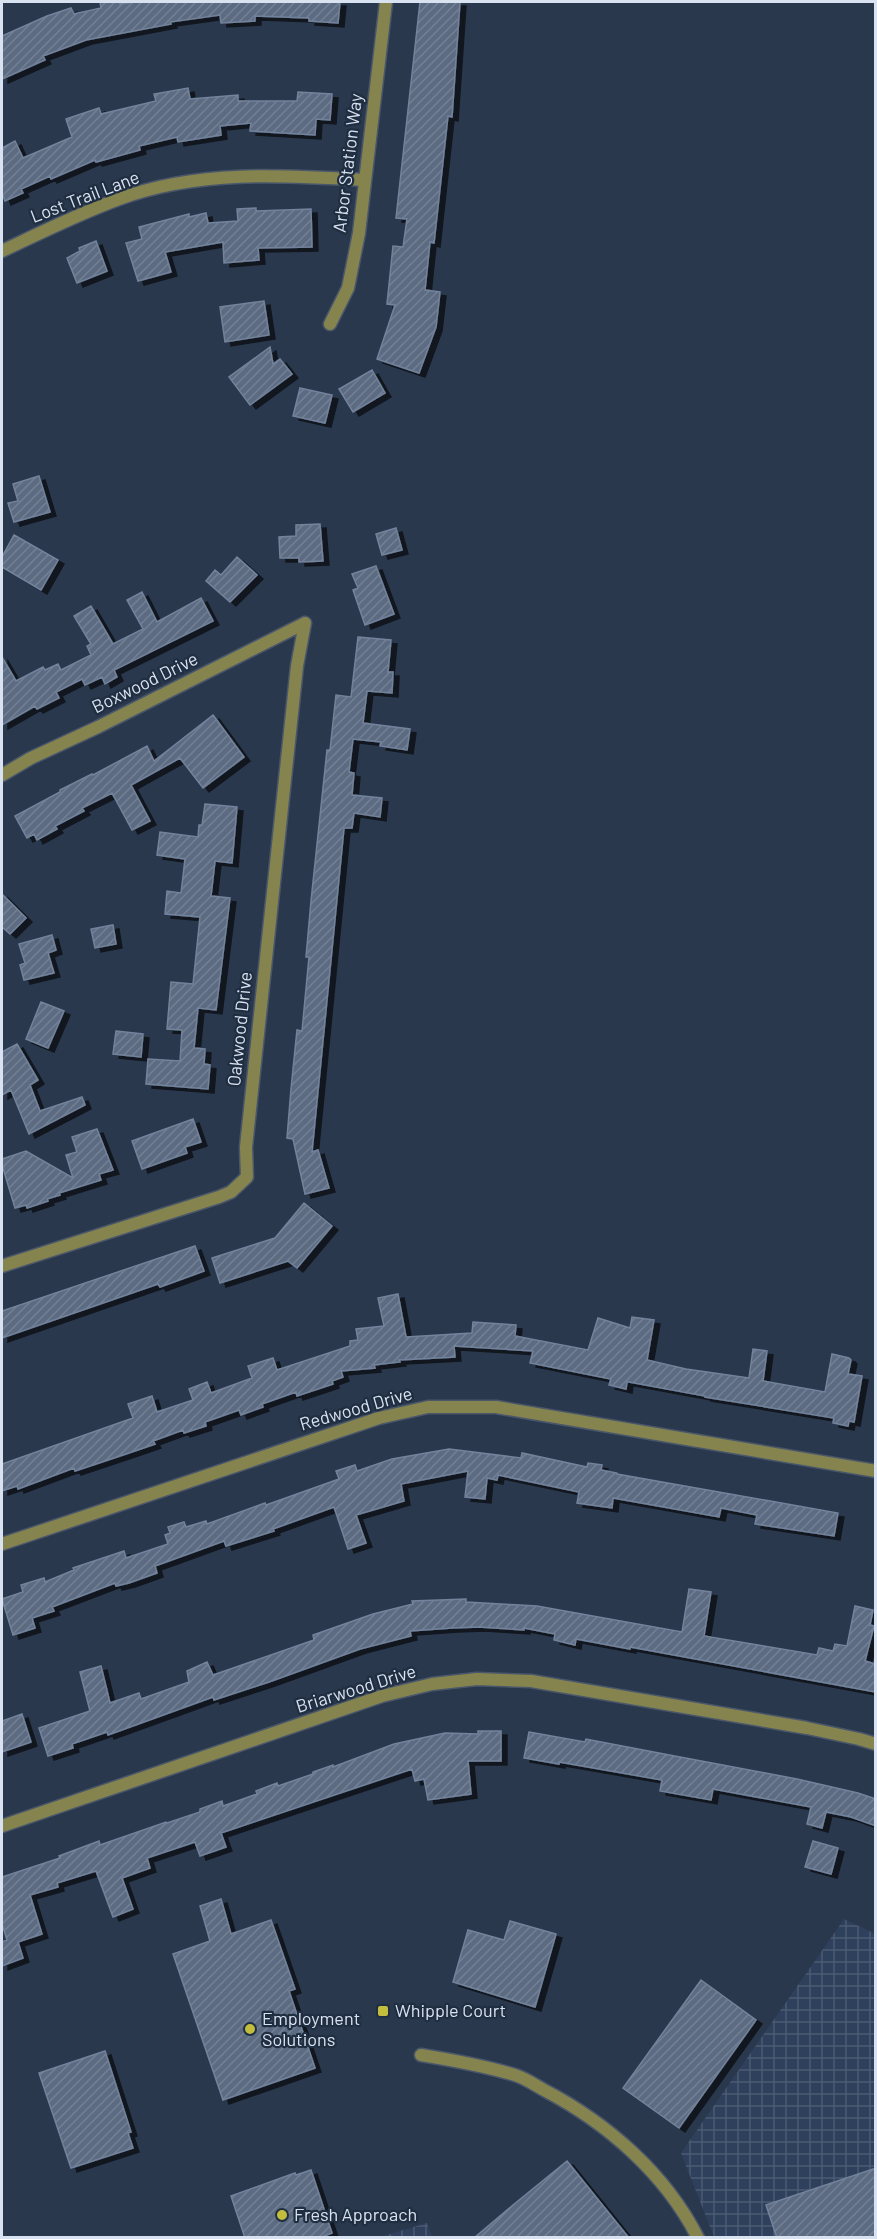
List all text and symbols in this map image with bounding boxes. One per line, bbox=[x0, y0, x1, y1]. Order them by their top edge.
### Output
street label: Arbor Station Way bbox=[328, 92, 366, 234]
street label: Lost Trail Lane bbox=[27, 165, 142, 227]
street label: Boxwood Drive bbox=[88, 647, 201, 717]
street label: Oakwood Drive bbox=[222, 971, 256, 1087]
street label: Redwood Drive bbox=[297, 1381, 415, 1435]
street label: Briarwood Drive bbox=[293, 1659, 418, 1717]
place label: Whipple Court bbox=[395, 1999, 506, 2021]
marker: Whipple Court bbox=[376, 2004, 390, 2018]
place label: Employment Solutions bbox=[262, 2007, 360, 2050]
marker: Employment Solutions bbox=[243, 2022, 257, 2036]
place label: Fresh Approach bbox=[294, 2203, 417, 2225]
marker: Fresh Approach bbox=[275, 2208, 289, 2222]

